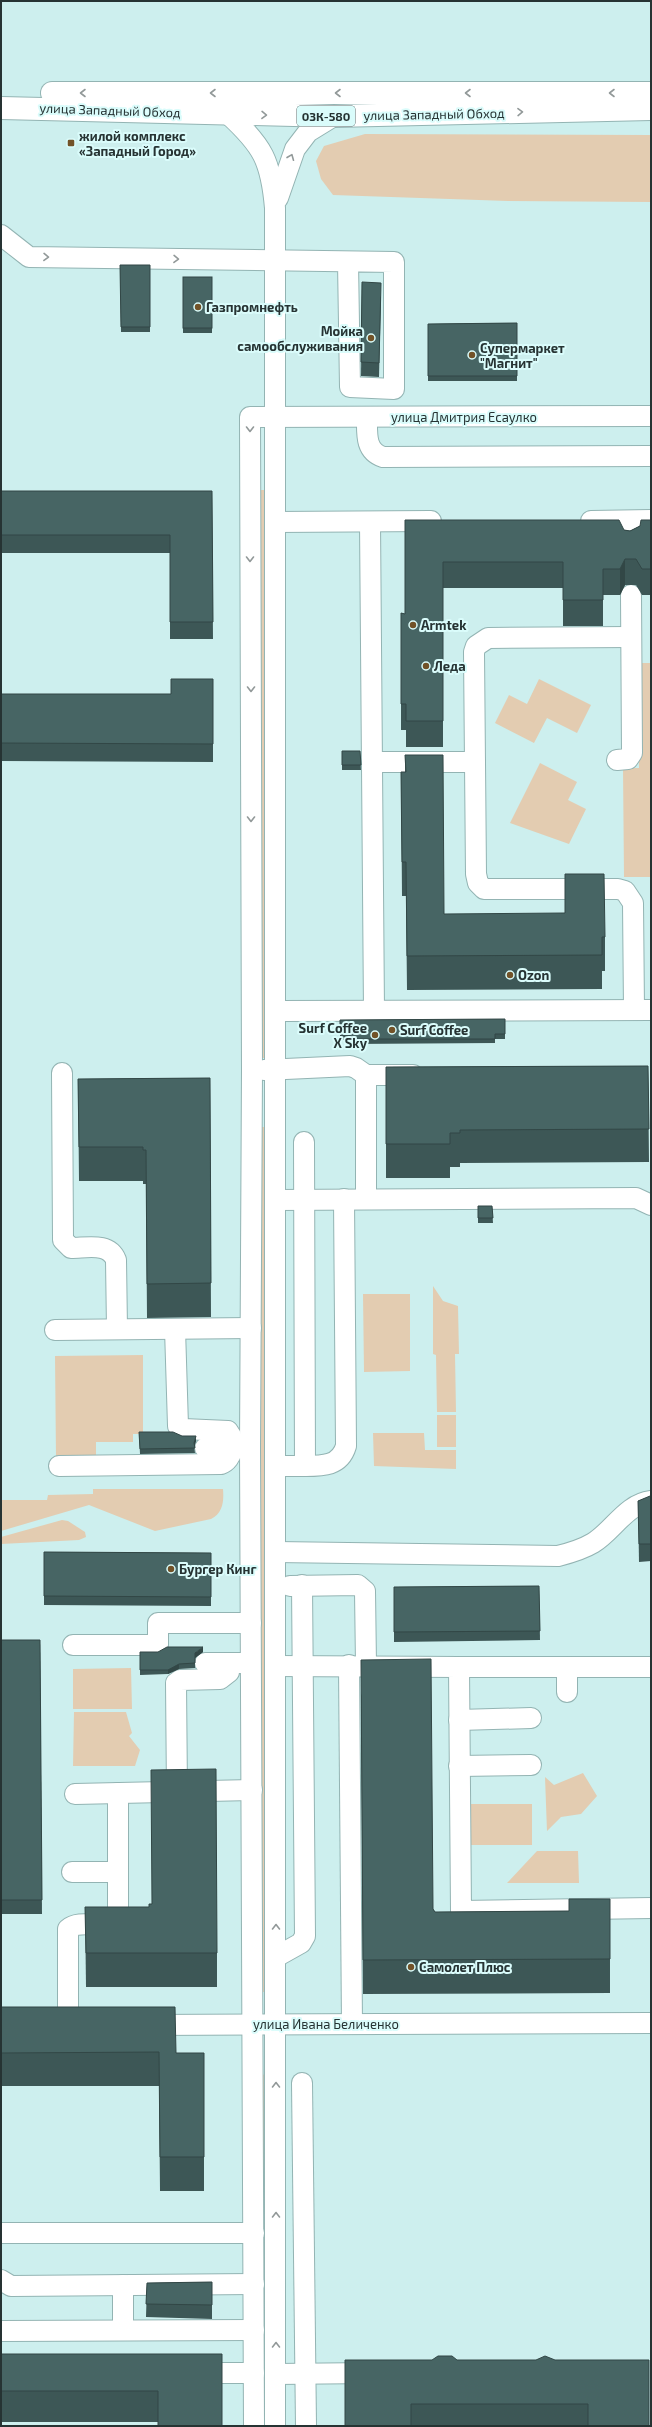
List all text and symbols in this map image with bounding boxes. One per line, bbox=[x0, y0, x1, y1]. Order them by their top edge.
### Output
one-way arrow bbox=[80, 89, 86, 97]
one-way arrow bbox=[210, 89, 216, 97]
one-way arrow bbox=[335, 89, 341, 97]
one-way arrow bbox=[465, 89, 471, 97]
one-way arrow bbox=[609, 89, 615, 97]
street label: улица Западный Обход bbox=[39, 100, 181, 120]
street label: улица Западный Обход bbox=[363, 105, 505, 123]
road number: 03К-580 bbox=[297, 106, 355, 126]
one-way arrow bbox=[517, 108, 523, 116]
one-way arrow bbox=[261, 111, 267, 119]
place label: жилой комплекс «Западный Город» bbox=[79, 128, 196, 159]
marker: жилой комплекс «Западный Город» bbox=[66, 138, 76, 148]
one-way arrow bbox=[287, 154, 295, 161]
one-way arrow bbox=[43, 253, 49, 262]
one-way arrow bbox=[173, 255, 179, 263]
place label: Газпромнефть bbox=[206, 299, 298, 315]
marker: Газпромнефть bbox=[193, 302, 203, 312]
place label: Мойка самообслуживания bbox=[237, 323, 363, 354]
marker: Мойка самообслуживания bbox=[366, 333, 376, 343]
place label: Супермаркет "Магнит" bbox=[480, 340, 565, 371]
marker: Супермаркет "Магнит" bbox=[467, 350, 477, 360]
street label: улица Дмитрия Есаулко bbox=[391, 409, 537, 425]
one-way arrow bbox=[246, 426, 254, 432]
one-way arrow bbox=[246, 556, 254, 562]
place label: Armtek bbox=[421, 617, 467, 633]
marker: Armtek bbox=[408, 620, 418, 630]
place label: Леда bbox=[434, 658, 466, 674]
marker: Леда bbox=[421, 661, 431, 671]
one-way arrow bbox=[247, 686, 255, 692]
one-way arrow bbox=[247, 816, 255, 822]
place label: Ozon bbox=[518, 967, 549, 983]
marker: Ozon bbox=[505, 970, 515, 980]
place label: Surf Coffee X Sky bbox=[299, 1020, 368, 1051]
place label: Surf Coffee bbox=[400, 1022, 468, 1038]
marker: Surf Coffee bbox=[387, 1025, 397, 1035]
marker: Surf Coffee X Sky bbox=[370, 1030, 380, 1040]
place label: Бургер Кинг bbox=[179, 1561, 256, 1577]
marker: Бургер Кинг bbox=[166, 1564, 176, 1574]
one-way arrow bbox=[272, 1924, 280, 1930]
place label: Самолет Плюс bbox=[419, 1959, 511, 1975]
marker: Самолет Плюс bbox=[406, 1962, 416, 1972]
street label: улица Ивана Беличенко bbox=[253, 2016, 399, 2032]
one-way arrow bbox=[272, 2082, 280, 2088]
one-way arrow bbox=[272, 2212, 280, 2218]
one-way arrow bbox=[272, 2342, 280, 2348]

